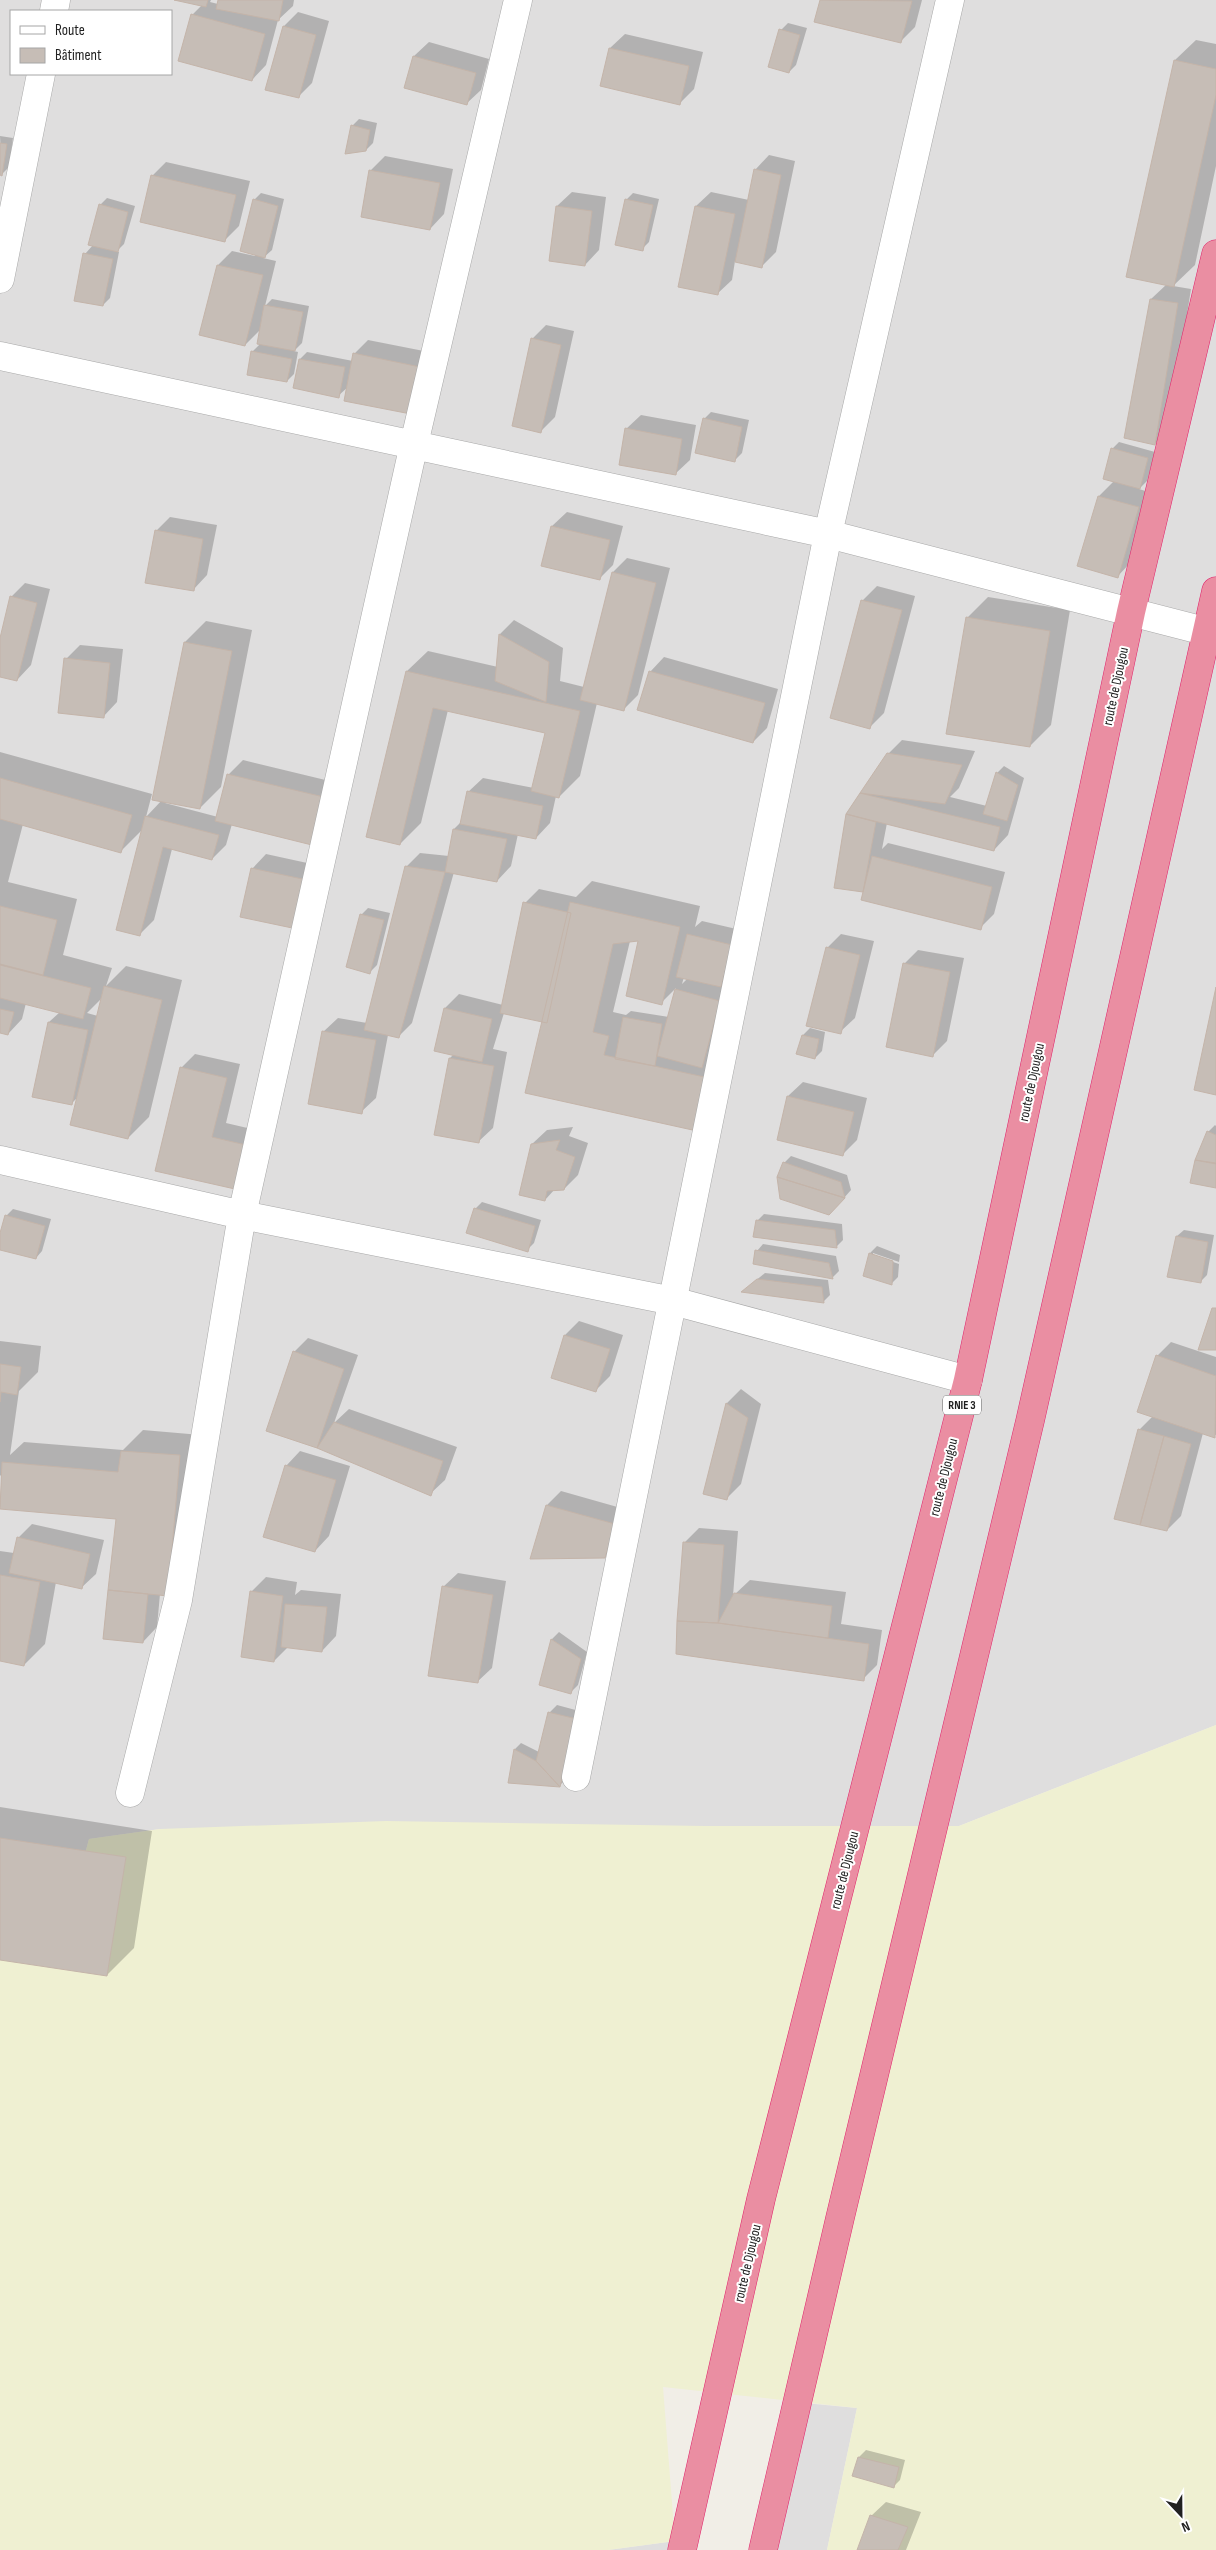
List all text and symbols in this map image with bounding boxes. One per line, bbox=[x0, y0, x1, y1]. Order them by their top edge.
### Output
legend bbox=[10, 10, 172, 75]
text: Route bbox=[55, 21, 85, 40]
text: Bâtiment bbox=[55, 46, 102, 65]
street label: route de Djougou bbox=[1099, 645, 1132, 727]
street label: route de Djougou bbox=[1015, 1041, 1048, 1123]
road number: RNIE 3 bbox=[943, 1396, 981, 1414]
street label: route de Djougou bbox=[926, 1436, 961, 1518]
street label: route de Djougou bbox=[827, 1829, 862, 1911]
street label: route de Djougou bbox=[730, 2222, 765, 2304]
north arrow bbox=[1156, 2490, 1206, 2540]
text: N bbox=[1179, 2517, 1192, 2536]

